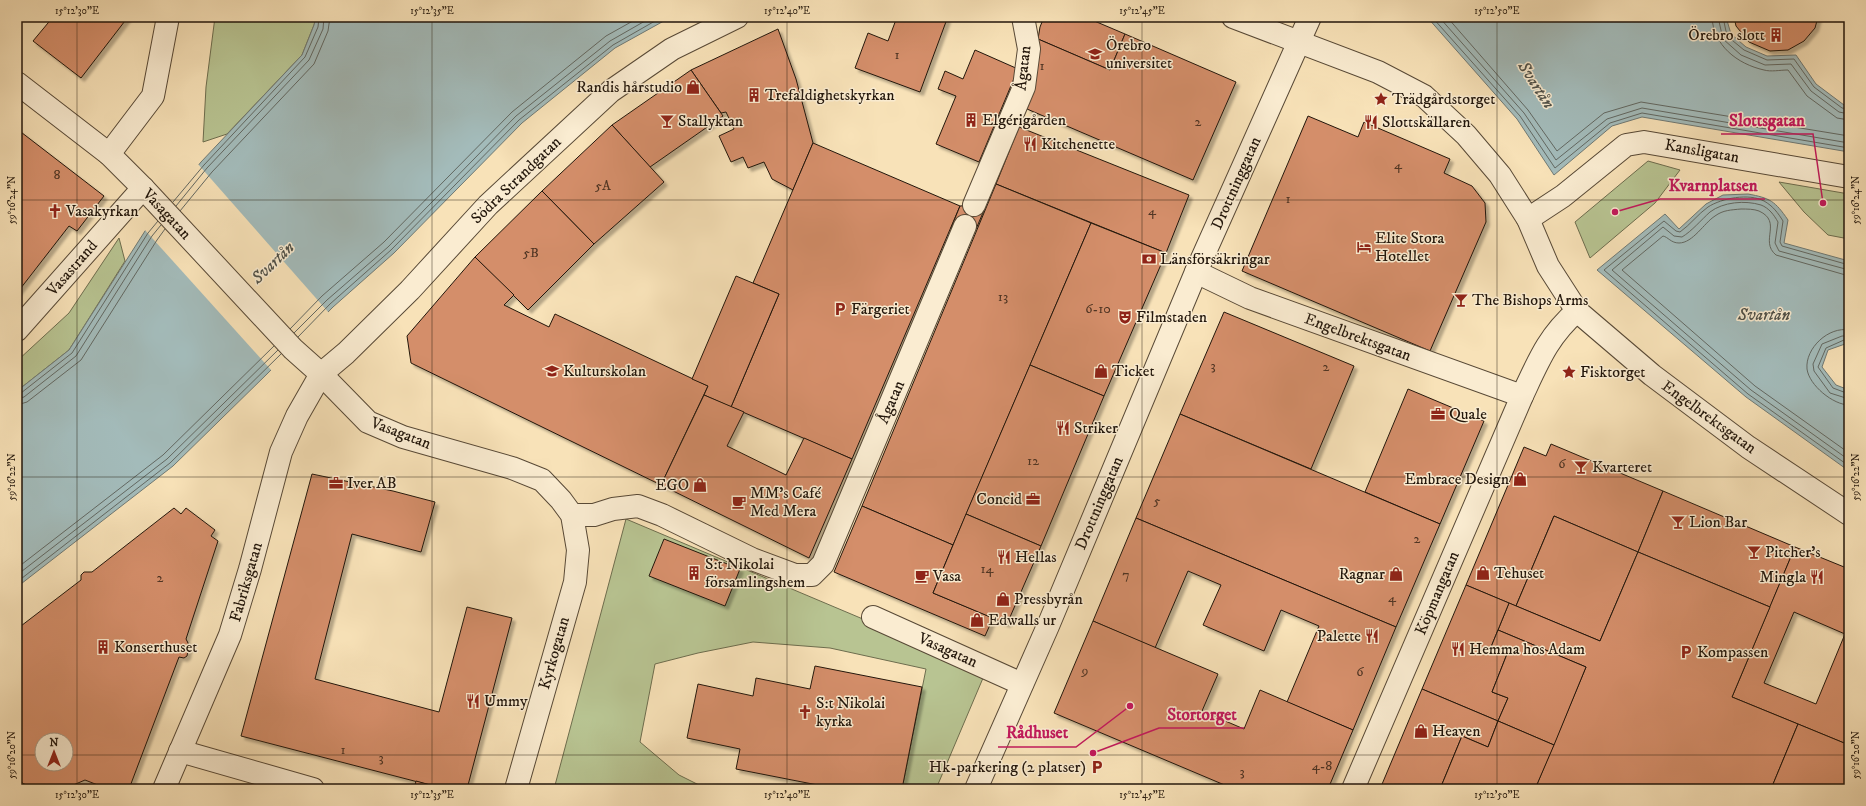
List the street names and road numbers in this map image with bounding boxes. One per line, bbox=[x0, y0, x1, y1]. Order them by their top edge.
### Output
street label: Ågatan bbox=[1011, 44, 1035, 91]
street label: Södra Strandgatan bbox=[467, 131, 566, 228]
street label: Drottninggatan bbox=[1207, 133, 1266, 232]
street label: Kansligatan bbox=[1663, 135, 1742, 168]
street label: Vasagatan bbox=[138, 183, 196, 244]
street label: Vasastrand bbox=[42, 236, 102, 301]
street label: Engelbrektsgatan bbox=[1302, 308, 1415, 366]
street label: Engelbrektsgatan bbox=[1658, 376, 1761, 458]
street label: Ågatan bbox=[873, 377, 909, 427]
street label: Vasagatan bbox=[367, 412, 435, 454]
street label: Drottninggatan bbox=[1070, 453, 1128, 553]
street label: Fabriksgatan bbox=[225, 539, 267, 624]
street label: Köpmangatan bbox=[1410, 548, 1464, 638]
street label: Kyrkogatan bbox=[534, 614, 574, 692]
street label: Vasagatan bbox=[914, 628, 981, 672]

